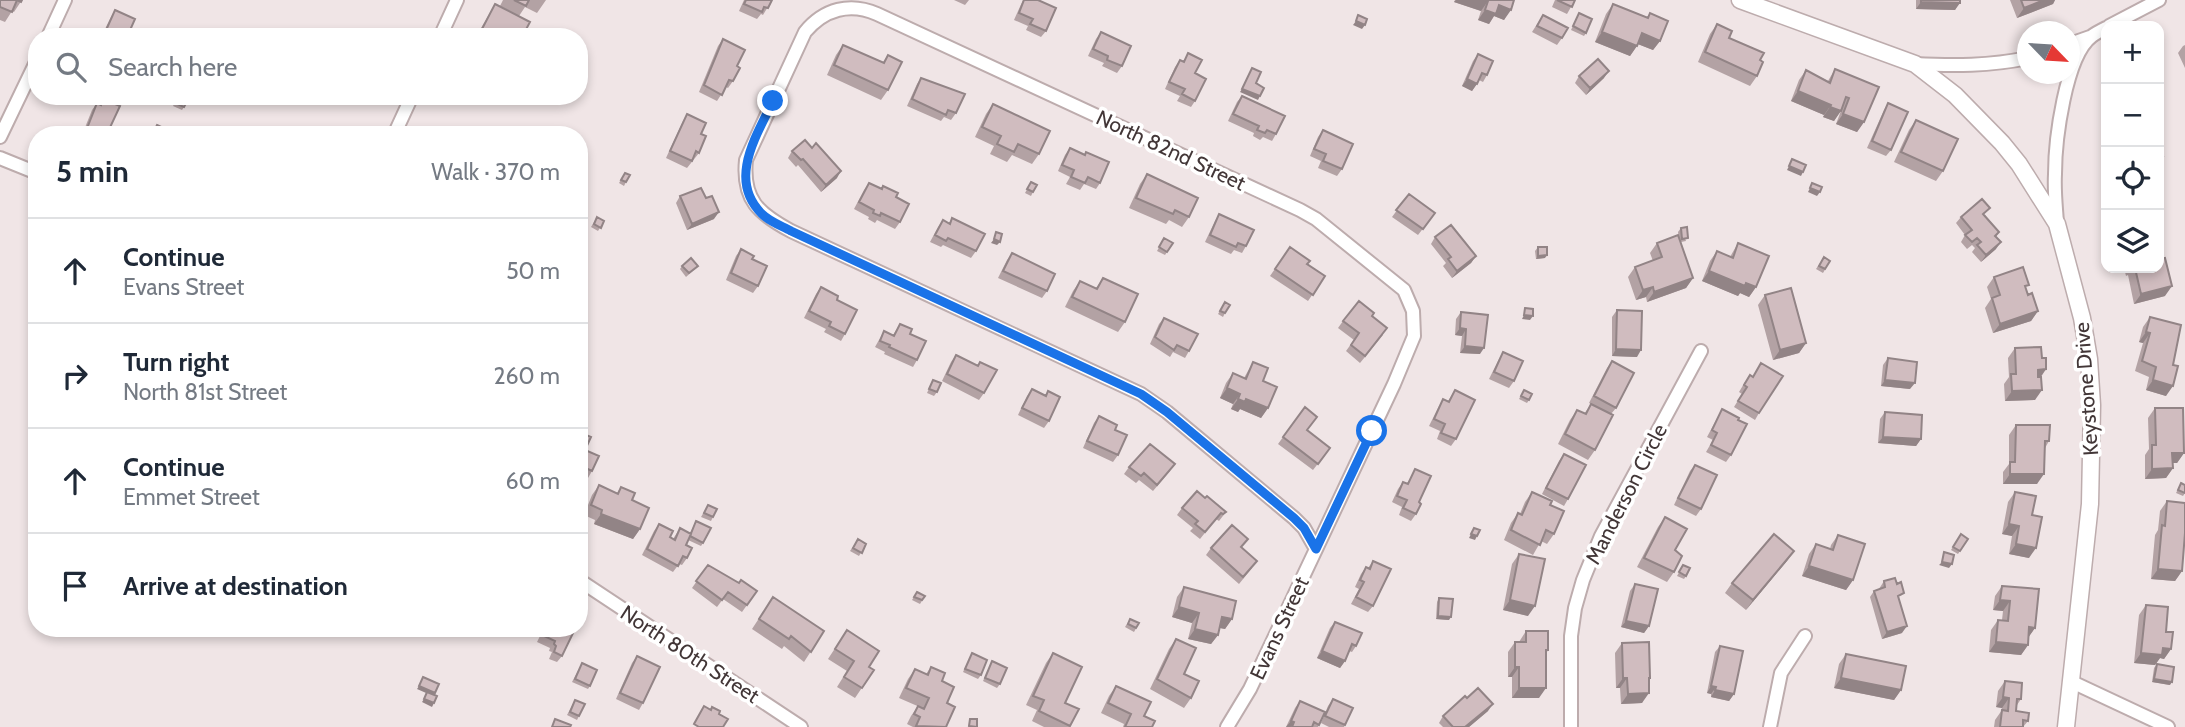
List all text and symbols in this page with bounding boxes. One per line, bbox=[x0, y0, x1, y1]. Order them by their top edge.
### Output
north arrow bbox=[2017, 21, 2080, 84]
map controls bbox=[2101, 21, 2164, 273]
button: + bbox=[2101, 21, 2164, 84]
search box bbox=[28, 28, 588, 105]
icon: search bbox=[52, 48, 90, 86]
text: Search here bbox=[108, 51, 237, 83]
button: − bbox=[2101, 84, 2164, 147]
route end bbox=[757, 85, 788, 116]
street label: North 82nd Street bbox=[1092, 105, 1250, 195]
button: locate bbox=[2101, 147, 2164, 210]
text: 5 min bbox=[56, 153, 129, 190]
text: Walk · 370 m bbox=[431, 158, 560, 186]
button: layers bbox=[2101, 210, 2164, 273]
text: Continue bbox=[123, 241, 225, 273]
icon: ahead bbox=[56, 252, 94, 290]
text: 50 m bbox=[506, 257, 560, 285]
text: Evans Street bbox=[123, 273, 244, 301]
street label: Keystone Drive bbox=[2069, 321, 2103, 457]
text: Turn right bbox=[123, 346, 229, 378]
icon: right bbox=[56, 357, 94, 395]
text: 260 m bbox=[493, 362, 560, 390]
text: North 81st Street bbox=[123, 378, 287, 406]
route start bbox=[1356, 415, 1387, 446]
street label: Manderson Circle bbox=[1580, 419, 1672, 568]
text: Continue bbox=[123, 451, 225, 483]
icon: ahead bbox=[56, 462, 94, 500]
text: 60 m bbox=[506, 467, 560, 495]
text: Emmet Street bbox=[123, 483, 260, 511]
icon: arrive bbox=[56, 567, 94, 605]
text: Arrive at destination bbox=[123, 570, 348, 602]
street label: Evans Street bbox=[1244, 573, 1314, 683]
street label: North 80th Street bbox=[616, 600, 764, 708]

